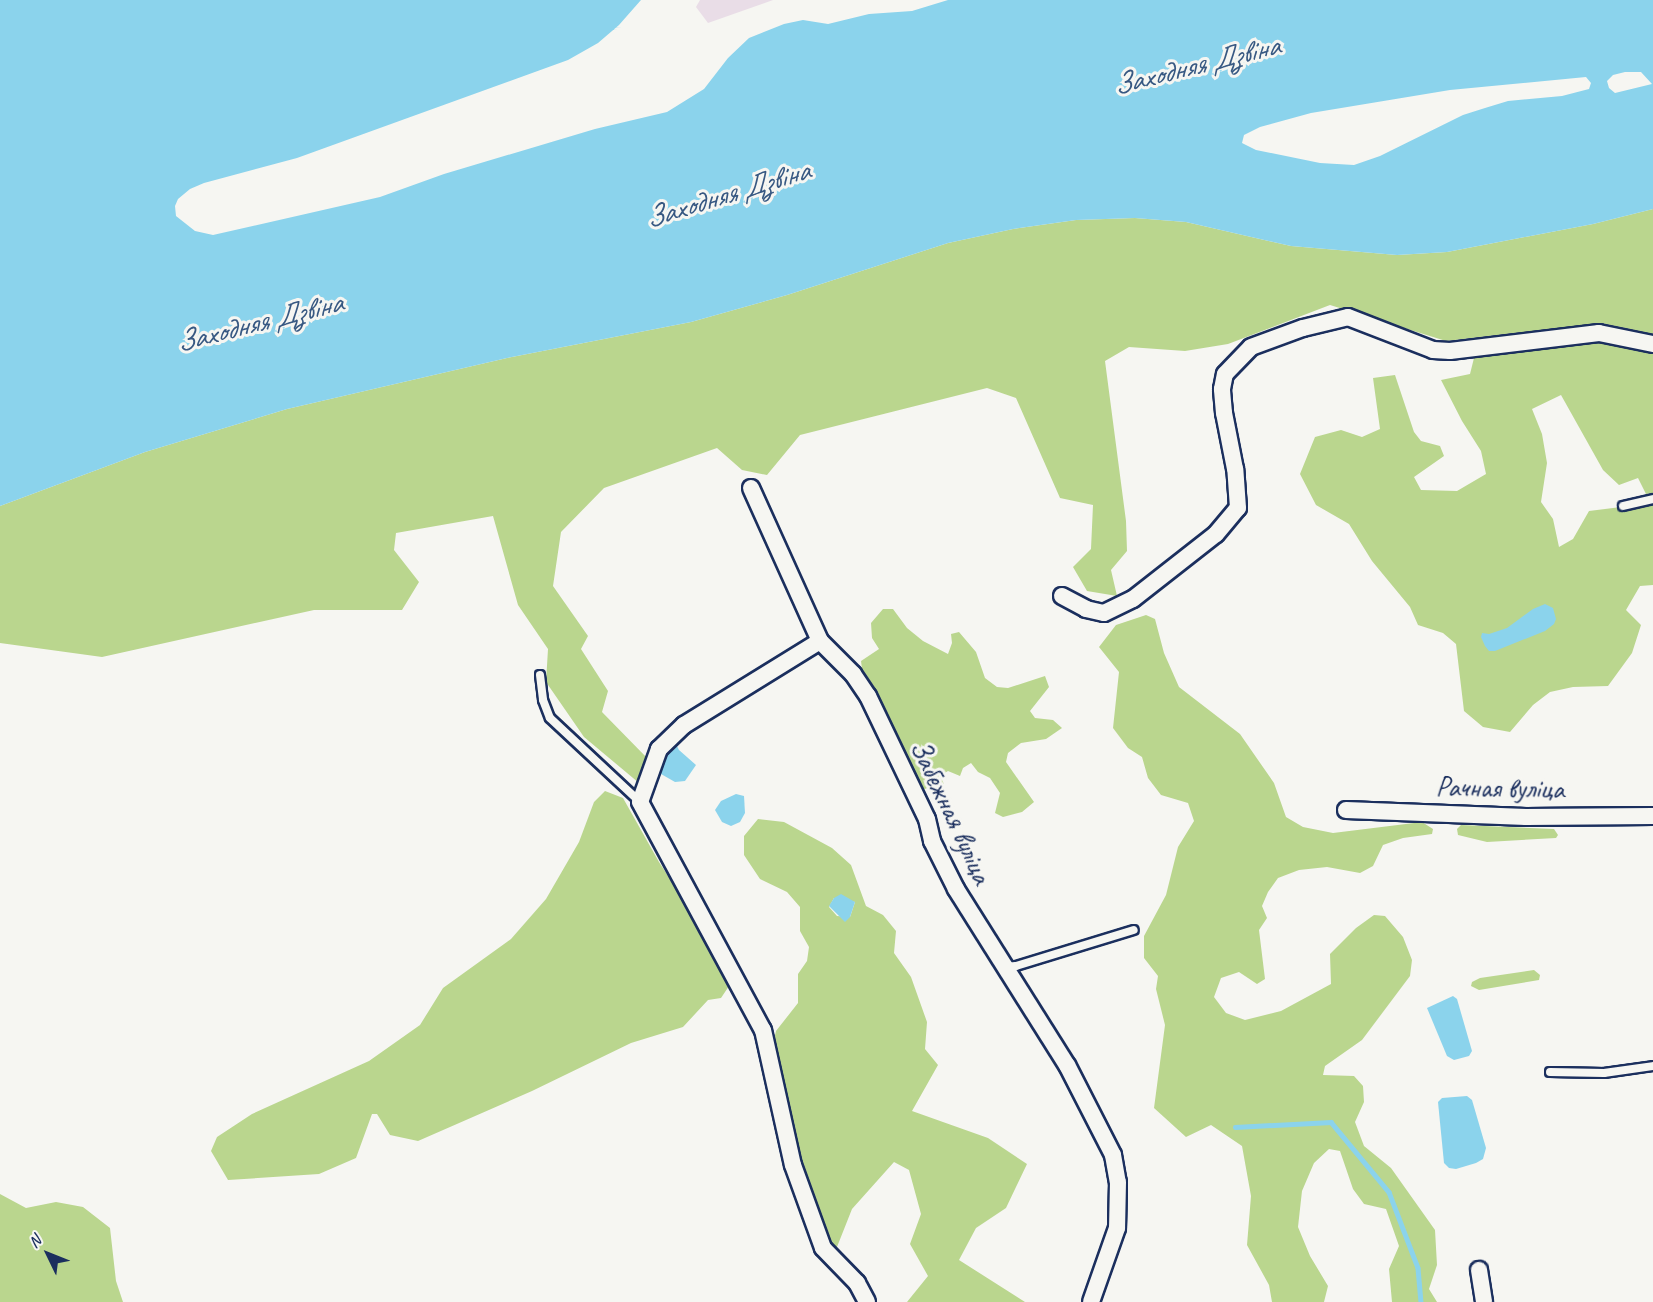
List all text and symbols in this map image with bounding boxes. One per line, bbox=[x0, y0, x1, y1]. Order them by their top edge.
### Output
water label: Заходняя Дзвіна bbox=[1109, 27, 1283, 103]
water label: Заходняя Дзвіна bbox=[640, 152, 814, 236]
water label: Заходняя Дзвіна bbox=[172, 284, 346, 360]
street label: Забежная вуліца bbox=[903, 735, 999, 889]
street label: Рачная вуліца bbox=[1436, 770, 1564, 806]
north arrow bbox=[18, 1224, 78, 1284]
text: N bbox=[24, 1231, 46, 1252]

